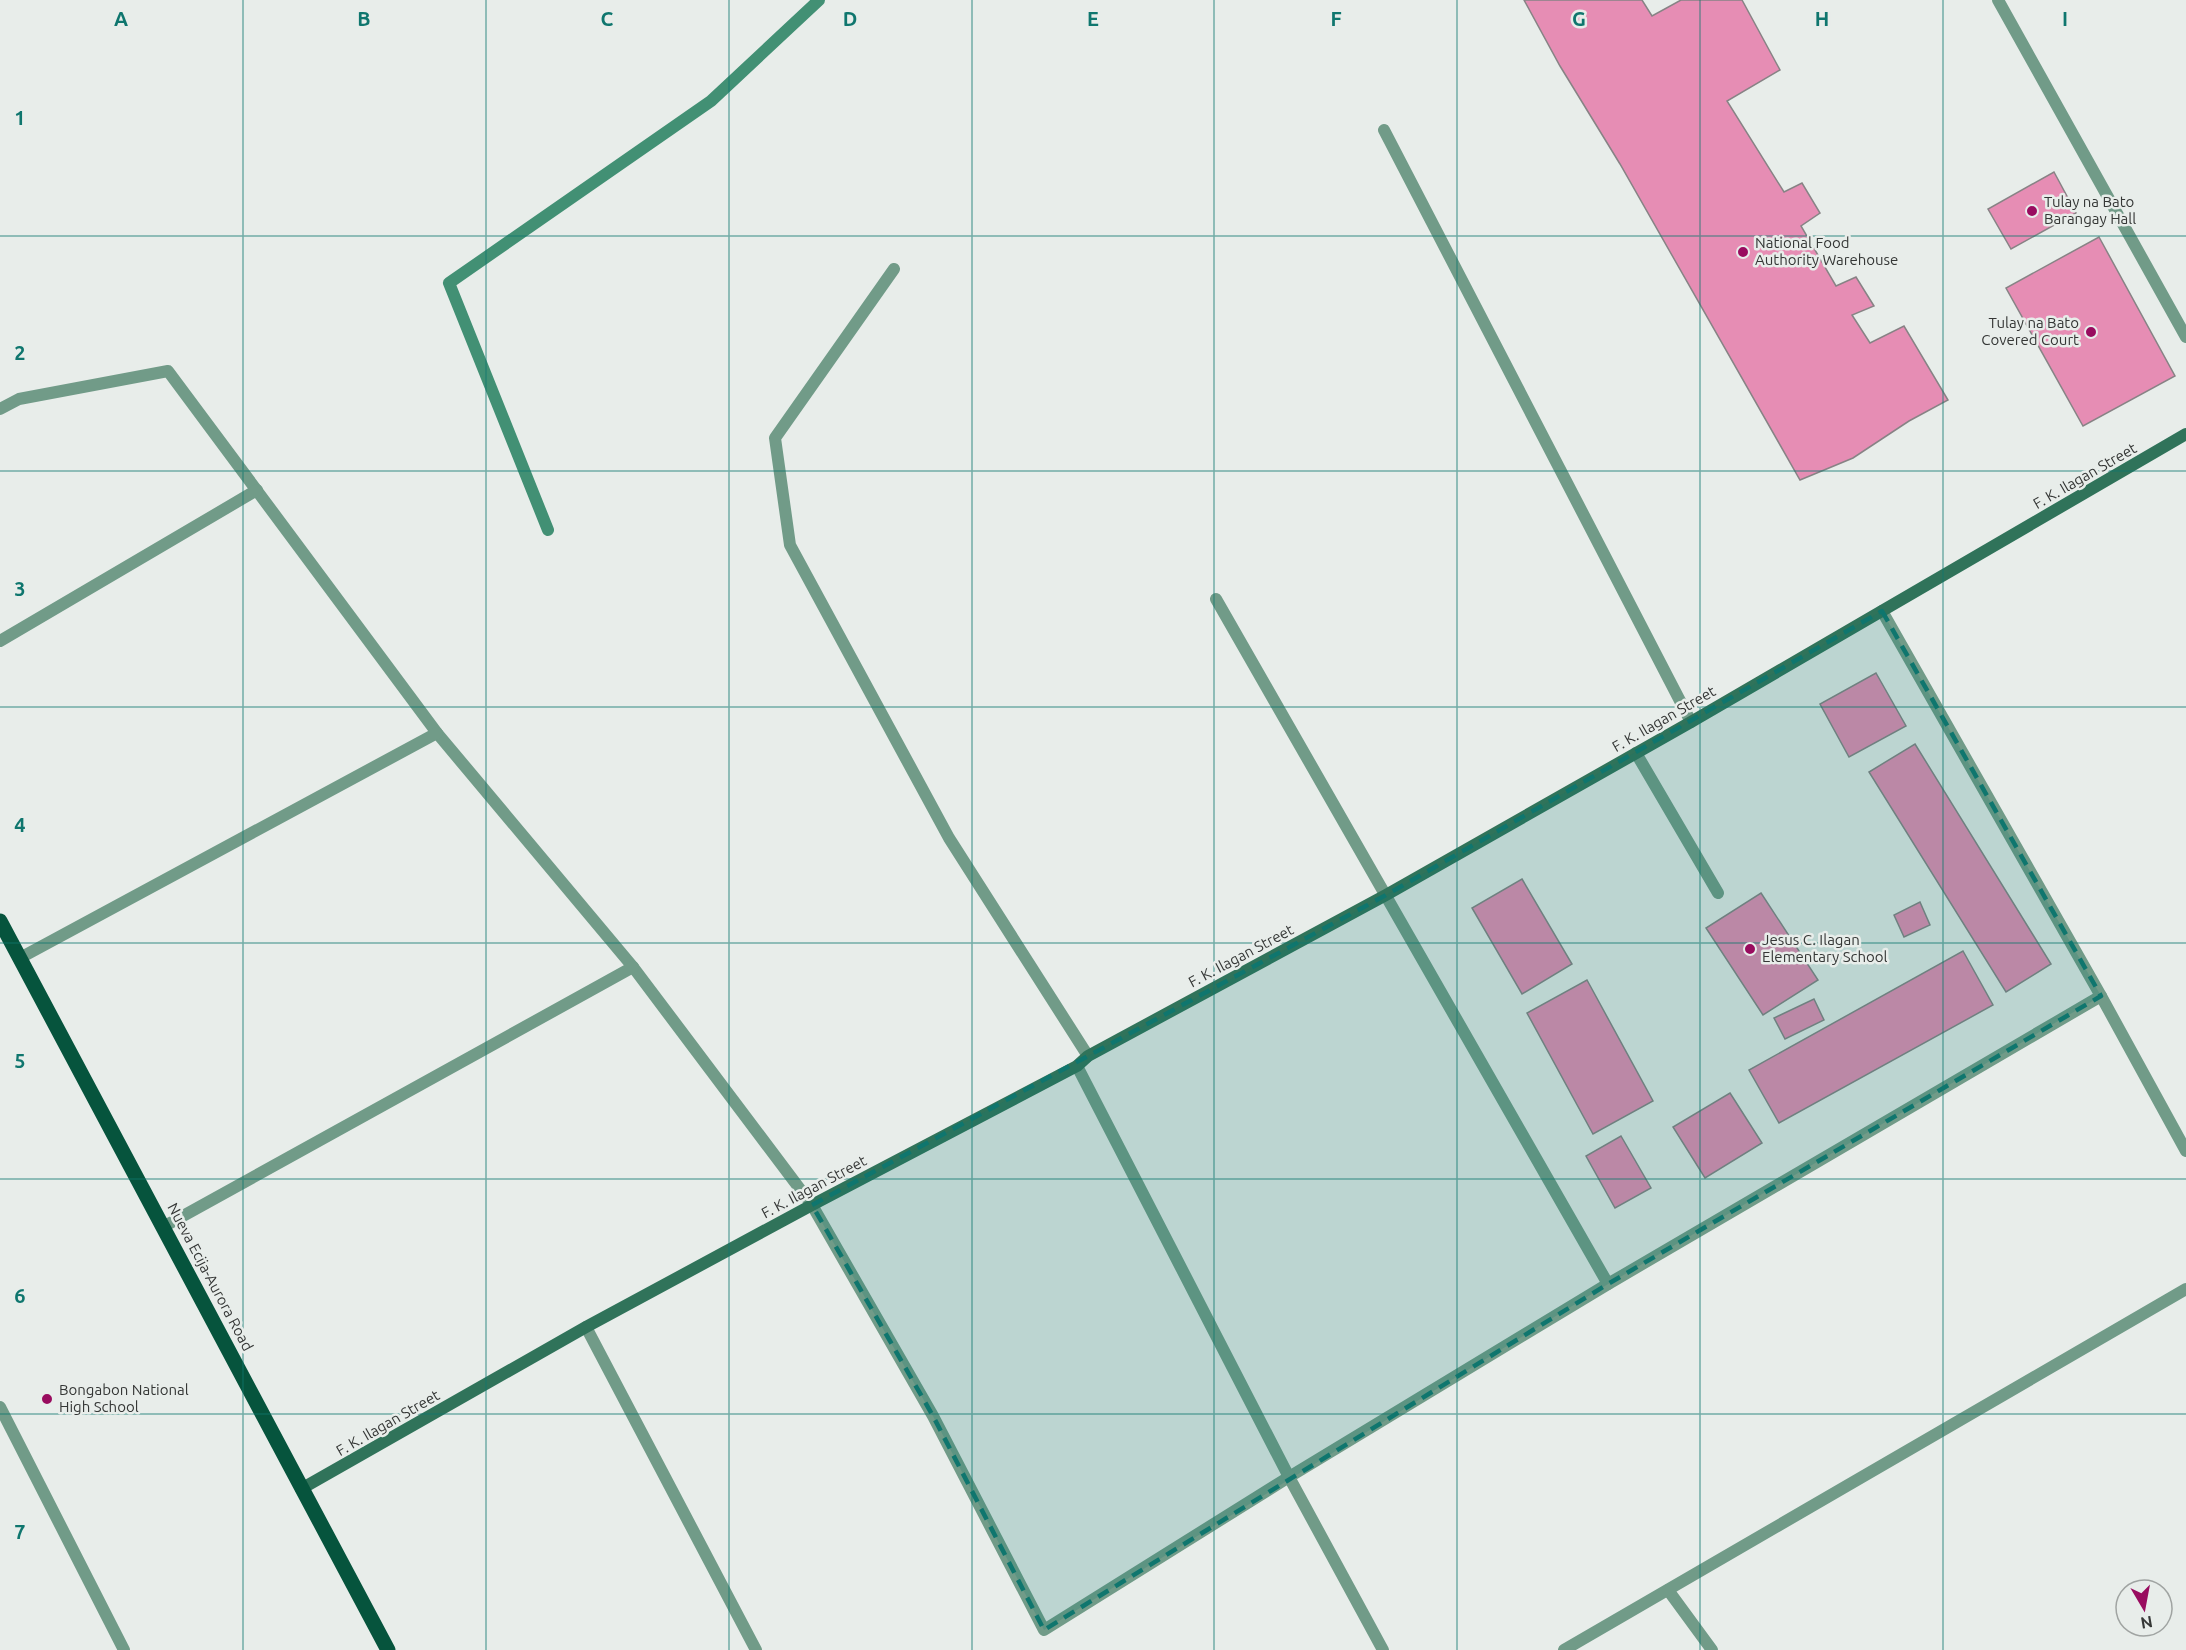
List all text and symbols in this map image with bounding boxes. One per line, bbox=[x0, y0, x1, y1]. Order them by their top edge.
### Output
text: A bbox=[114, 7, 128, 30]
text: B bbox=[357, 7, 371, 30]
text: C bbox=[601, 7, 614, 30]
text: D bbox=[843, 7, 857, 30]
text: E bbox=[1087, 7, 1099, 30]
text: F bbox=[1330, 7, 1342, 30]
text: G bbox=[1572, 7, 1586, 30]
text: H bbox=[1815, 7, 1829, 30]
text: I bbox=[2062, 7, 2068, 30]
text: 1 bbox=[14, 106, 26, 129]
place label: Tulay na Bato Barangay Hall bbox=[2044, 193, 2136, 227]
marker: Tulay na Bato Barangay Hall bbox=[2025, 204, 2039, 218]
place label: National Food Authority Warehouse bbox=[1755, 234, 1898, 268]
marker: National Food Authority Warehouse bbox=[1736, 245, 1750, 259]
place label: Tulay na Bato Covered Court bbox=[1981, 314, 2079, 348]
marker: Tulay na Bato Covered Court bbox=[2084, 325, 2098, 339]
text: 2 bbox=[14, 341, 26, 364]
street label: F. K. Ilagan Street bbox=[2030, 439, 2140, 512]
text: 3 bbox=[14, 577, 26, 600]
street label: F. K. Ilagan Street bbox=[1609, 682, 1719, 755]
text: 4 bbox=[14, 813, 26, 836]
street label: F. K. Ilagan Street bbox=[1185, 921, 1296, 990]
place label: Jesus C. Ilagan Elementary School bbox=[1762, 931, 1888, 965]
marker: Jesus C. Ilagan Elementary School bbox=[1743, 942, 1757, 956]
text: 5 bbox=[14, 1049, 26, 1072]
street label: F. K. Ilagan Street bbox=[758, 1152, 869, 1221]
street label: Nueva Ecija-Aurora Road bbox=[164, 1200, 257, 1354]
text: 6 bbox=[14, 1284, 26, 1307]
place label: Bongabon National High School bbox=[59, 1381, 189, 1415]
street label: F. K. Ilagan Street bbox=[333, 1386, 443, 1459]
marker: Bongabon National High School bbox=[40, 1392, 54, 1406]
text: 7 bbox=[14, 1520, 26, 1543]
north arrow bbox=[2114, 1578, 2174, 1638]
text: N bbox=[2139, 1613, 2154, 1633]

